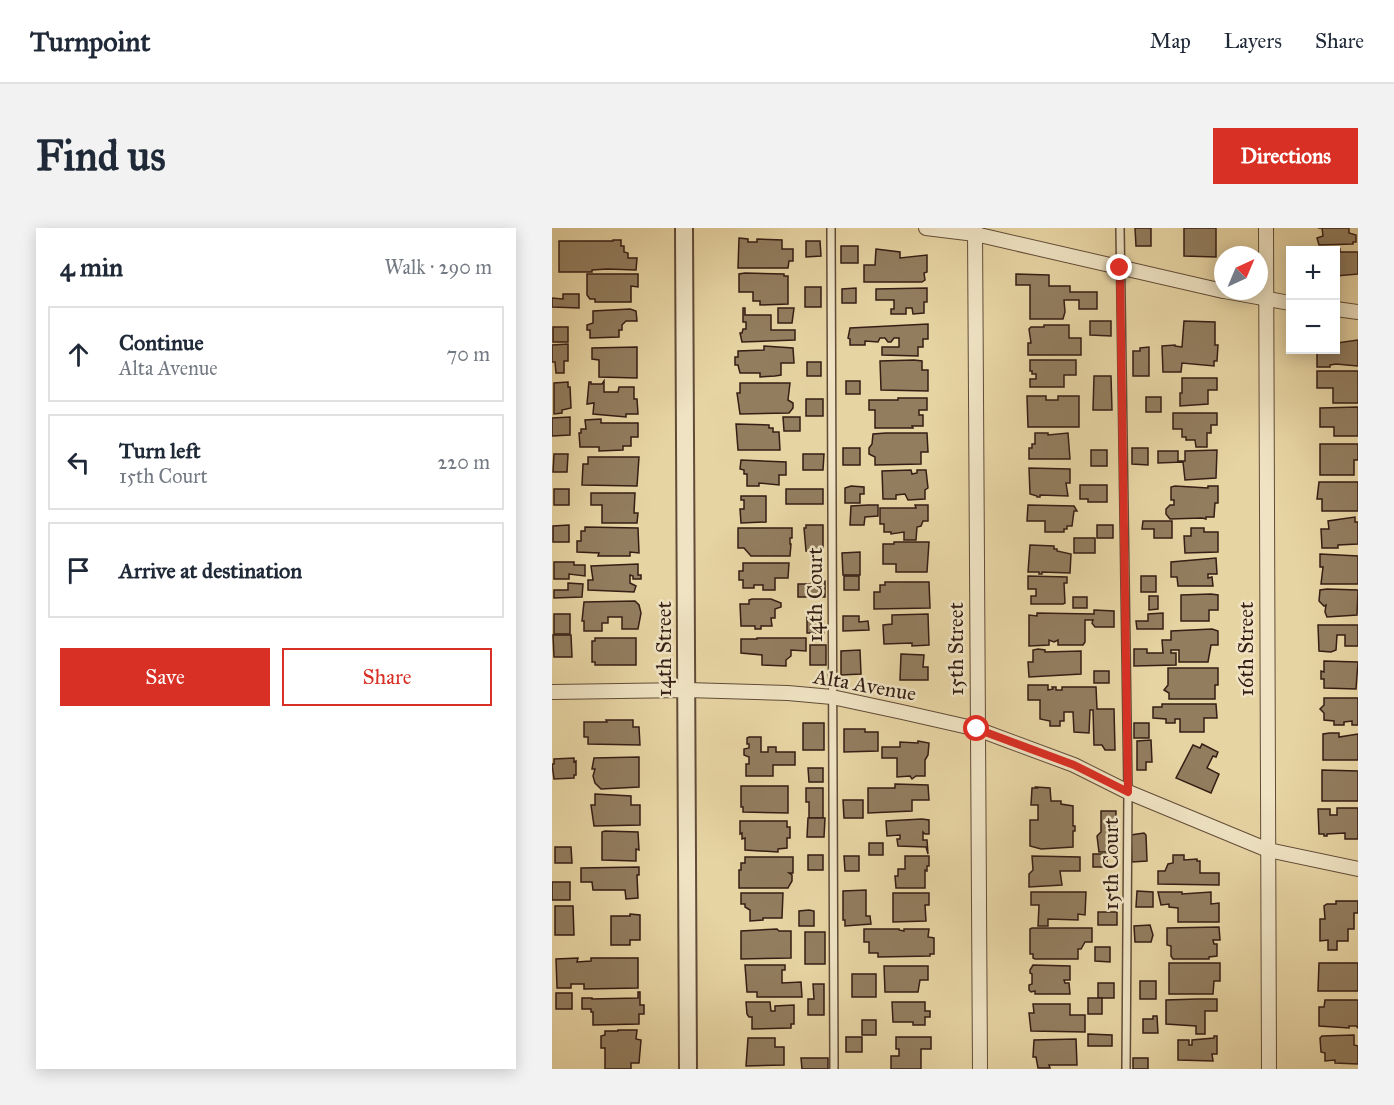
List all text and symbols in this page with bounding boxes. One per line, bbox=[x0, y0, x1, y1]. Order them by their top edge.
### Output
text: Turnpoint bbox=[30, 24, 150, 59]
text: Map bbox=[1150, 28, 1191, 54]
text: Layers bbox=[1224, 28, 1282, 54]
text: Share bbox=[1315, 28, 1364, 54]
button: Directions bbox=[1213, 128, 1358, 184]
text: Find us bbox=[36, 130, 166, 182]
north arrow bbox=[1214, 246, 1268, 300]
map controls bbox=[1286, 246, 1340, 354]
button: + bbox=[1286, 246, 1340, 300]
text: 4 min bbox=[60, 251, 123, 283]
route end bbox=[1106, 254, 1132, 280]
text: Walk · 290 m bbox=[384, 255, 492, 279]
button: − bbox=[1286, 300, 1340, 354]
text: Continue bbox=[119, 329, 204, 356]
icon: ahead bbox=[62, 338, 95, 371]
text: 70 m bbox=[447, 342, 490, 366]
text: Alta Avenue bbox=[119, 356, 218, 380]
text: Turn left bbox=[119, 437, 201, 464]
icon: left bbox=[62, 446, 95, 479]
text: 220 m bbox=[438, 450, 490, 474]
text: 15th Court bbox=[119, 464, 208, 488]
street label: 14th Court bbox=[802, 547, 828, 643]
icon: arrive bbox=[62, 554, 95, 587]
text: Arrive at destination bbox=[119, 557, 302, 584]
street label: 14th Street bbox=[651, 601, 677, 697]
street label: 16th Street bbox=[1233, 601, 1259, 696]
street label: 15th Street bbox=[943, 602, 969, 696]
button: Save bbox=[60, 648, 270, 706]
button: Share bbox=[282, 648, 492, 706]
street label: Alta Avenue bbox=[811, 663, 919, 707]
route start bbox=[963, 715, 989, 741]
street label: 15th Court bbox=[1098, 817, 1124, 911]

